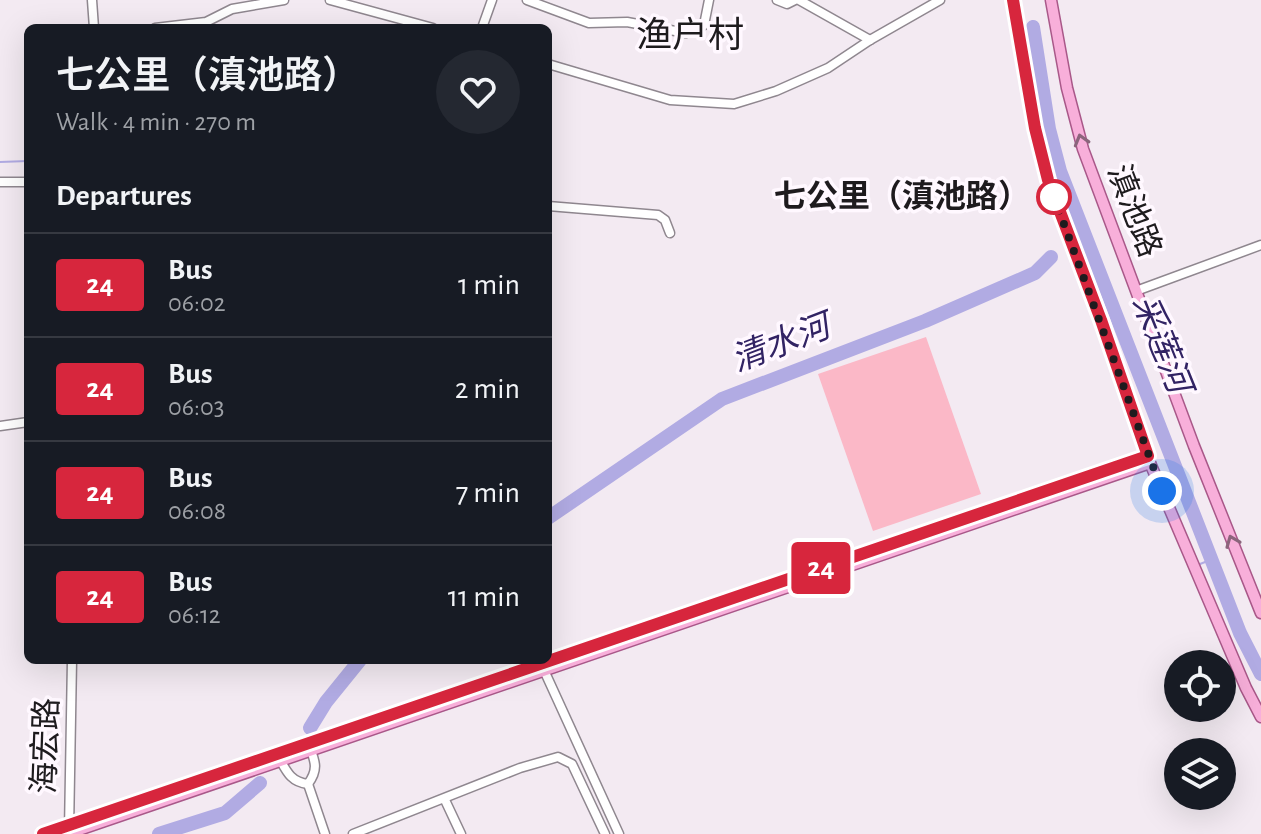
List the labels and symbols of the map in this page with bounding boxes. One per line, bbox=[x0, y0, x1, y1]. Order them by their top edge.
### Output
district label: 渔户村 bbox=[636, 16, 744, 54]
one-way arrow bbox=[1074, 134, 1090, 148]
street label: 滇池路 bbox=[1102, 160, 1168, 262]
place label: 七公里（滇池路） bbox=[774, 179, 1030, 213]
marker: 七公里（滇池路） bbox=[1037, 180, 1071, 214]
water label: 采莲河 bbox=[1126, 290, 1200, 403]
water label: 清水河 bbox=[727, 306, 840, 378]
your location bbox=[1142, 471, 1182, 511]
one-way arrow bbox=[1225, 535, 1242, 549]
line badge: 24 bbox=[785, 542, 857, 594]
street label: 海宏路 bbox=[26, 697, 64, 795]

